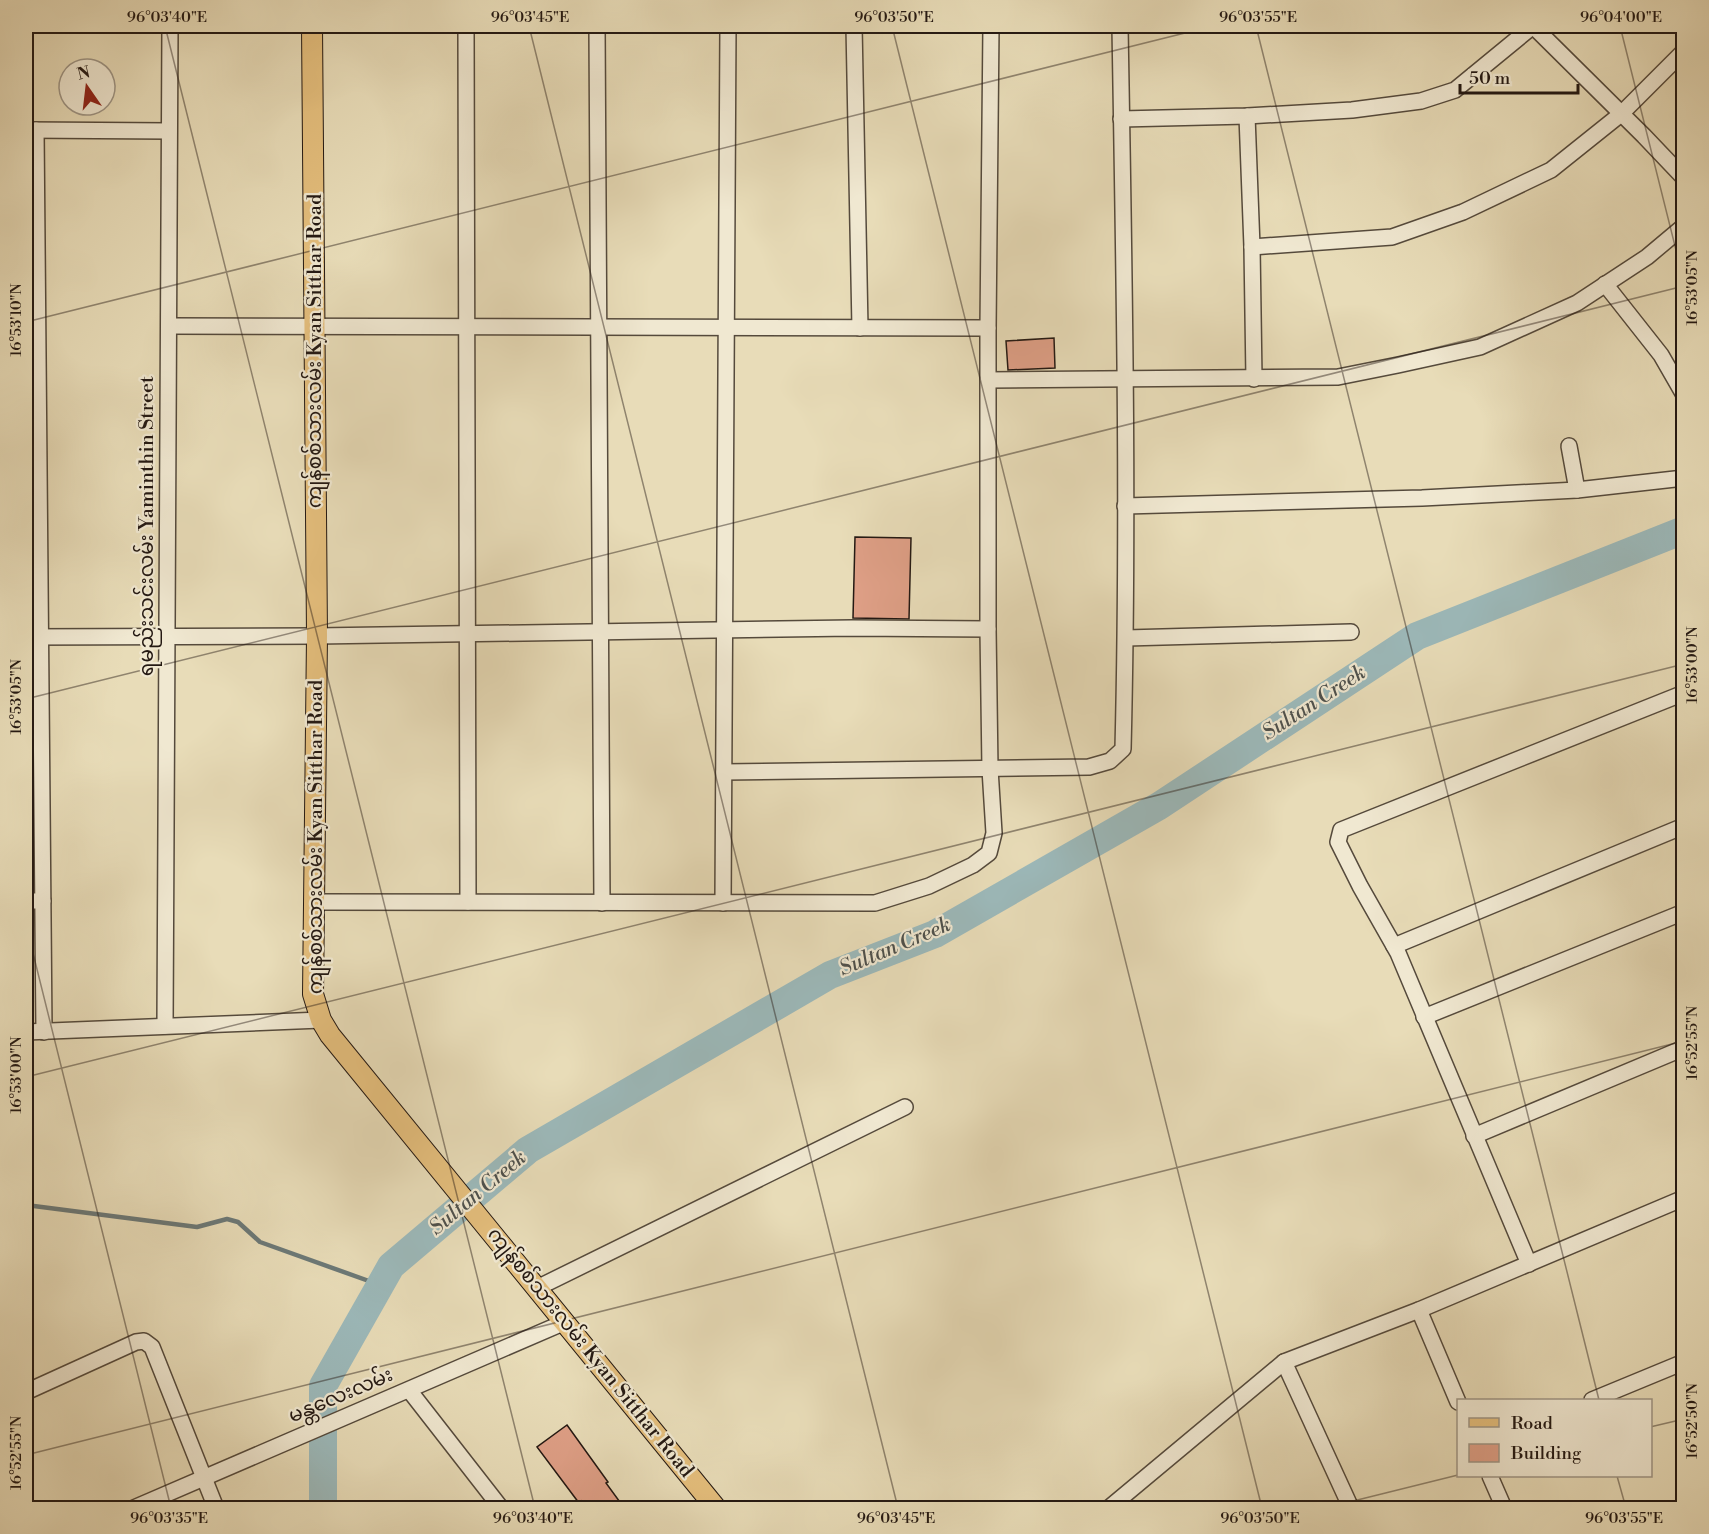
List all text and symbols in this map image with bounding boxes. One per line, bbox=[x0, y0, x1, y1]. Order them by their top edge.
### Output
text: 96°03'40"E bbox=[127, 8, 207, 27]
text: 96°03'45"E bbox=[491, 8, 569, 27]
text: 96°03'50"E bbox=[854, 8, 934, 27]
text: 96°03'55"E bbox=[1219, 8, 1297, 27]
text: 96°04'00"E bbox=[1580, 8, 1662, 27]
north arrow bbox=[57, 57, 117, 117]
scale bar bbox=[1460, 57, 1578, 95]
text: N bbox=[75, 62, 93, 85]
text: 50 m bbox=[1469, 67, 1511, 90]
street label: ကျန်စစ်သားလမ်း Kyan Sitthar Road bbox=[300, 193, 330, 508]
text: 16°53'05"N bbox=[1683, 250, 1702, 326]
text: 16°53'10"N bbox=[7, 283, 26, 357]
street label: ရမည်းသင်းလမ်း Yaminthin Street bbox=[132, 376, 162, 676]
text: 16°53'00"N bbox=[1683, 626, 1702, 704]
text: 16°53'05"N bbox=[7, 659, 26, 735]
water label: Sultan Creek bbox=[1257, 660, 1371, 746]
street label: ကျန်စစ်သားလမ်း Kyan Sitthar Road bbox=[301, 679, 331, 994]
water label: Sultan Creek bbox=[835, 912, 955, 982]
text: 16°52'55"N bbox=[1683, 1006, 1702, 1080]
text: 16°53'00"N bbox=[7, 1036, 26, 1114]
water label: Sultan Creek bbox=[424, 1145, 532, 1241]
street label: ကျန်စစ်သားလမ်း Kyan Sitthar Road bbox=[480, 1221, 701, 1485]
street label: မန္တလေးလမ်း bbox=[284, 1360, 398, 1431]
text: 16°52'50"N bbox=[1683, 1383, 1702, 1459]
legend bbox=[1457, 1399, 1652, 1477]
text: Road bbox=[1511, 1412, 1554, 1435]
text: 16°52'55"N bbox=[7, 1416, 26, 1490]
text: Building bbox=[1510, 1442, 1582, 1465]
text: 96°03'35"E bbox=[130, 1509, 208, 1528]
text: 96°03'40"E bbox=[493, 1509, 573, 1528]
text: 96°03'45"E bbox=[857, 1509, 935, 1528]
text: 96°03'50"E bbox=[1220, 1509, 1300, 1528]
text: 96°03'55"E bbox=[1585, 1509, 1663, 1528]

